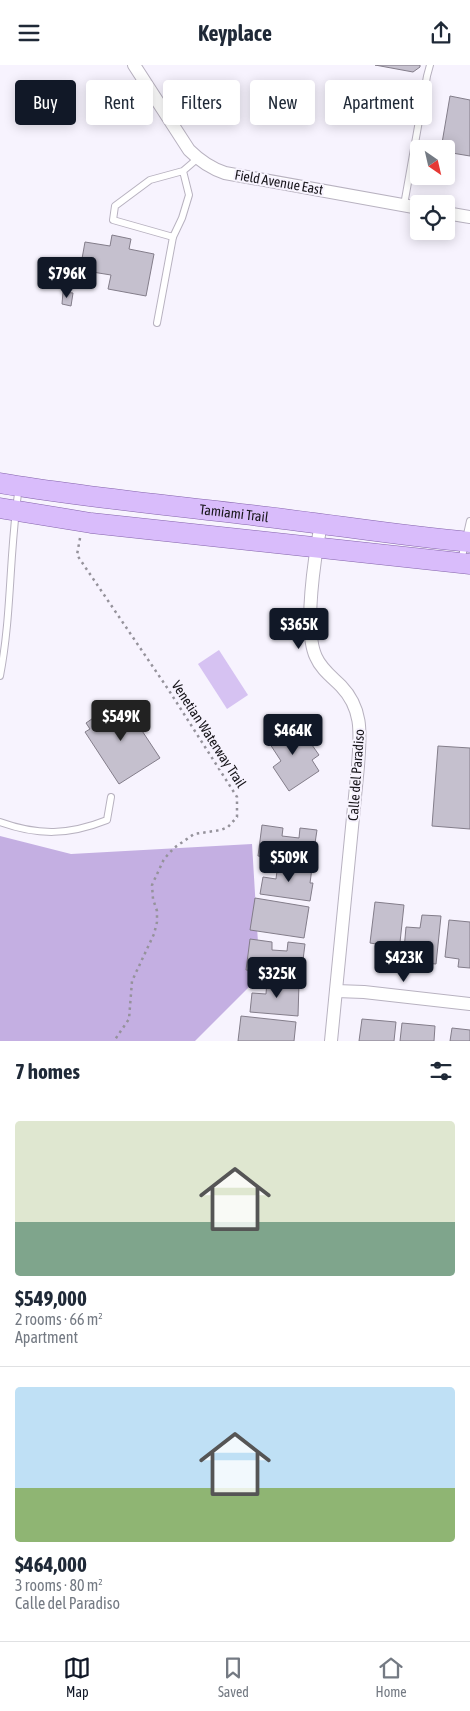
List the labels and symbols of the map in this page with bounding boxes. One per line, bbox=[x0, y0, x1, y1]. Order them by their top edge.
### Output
north arrow bbox=[410, 140, 455, 185]
street label: Field Avenue East bbox=[234, 166, 324, 198]
pin: $796K bbox=[32, 257, 102, 299]
street label: Tamiami Trail bbox=[199, 501, 270, 525]
pin: $365K bbox=[264, 607, 334, 650]
street label: Venetian Waterway Trail bbox=[169, 678, 250, 791]
pin: $549K bbox=[86, 699, 156, 742]
pin: $464K bbox=[258, 713, 328, 756]
street label: Calle del Paradiso bbox=[345, 729, 367, 821]
pin: $509K bbox=[254, 841, 324, 883]
pin: $423K bbox=[369, 941, 439, 983]
pin: $325K bbox=[242, 957, 312, 999]

